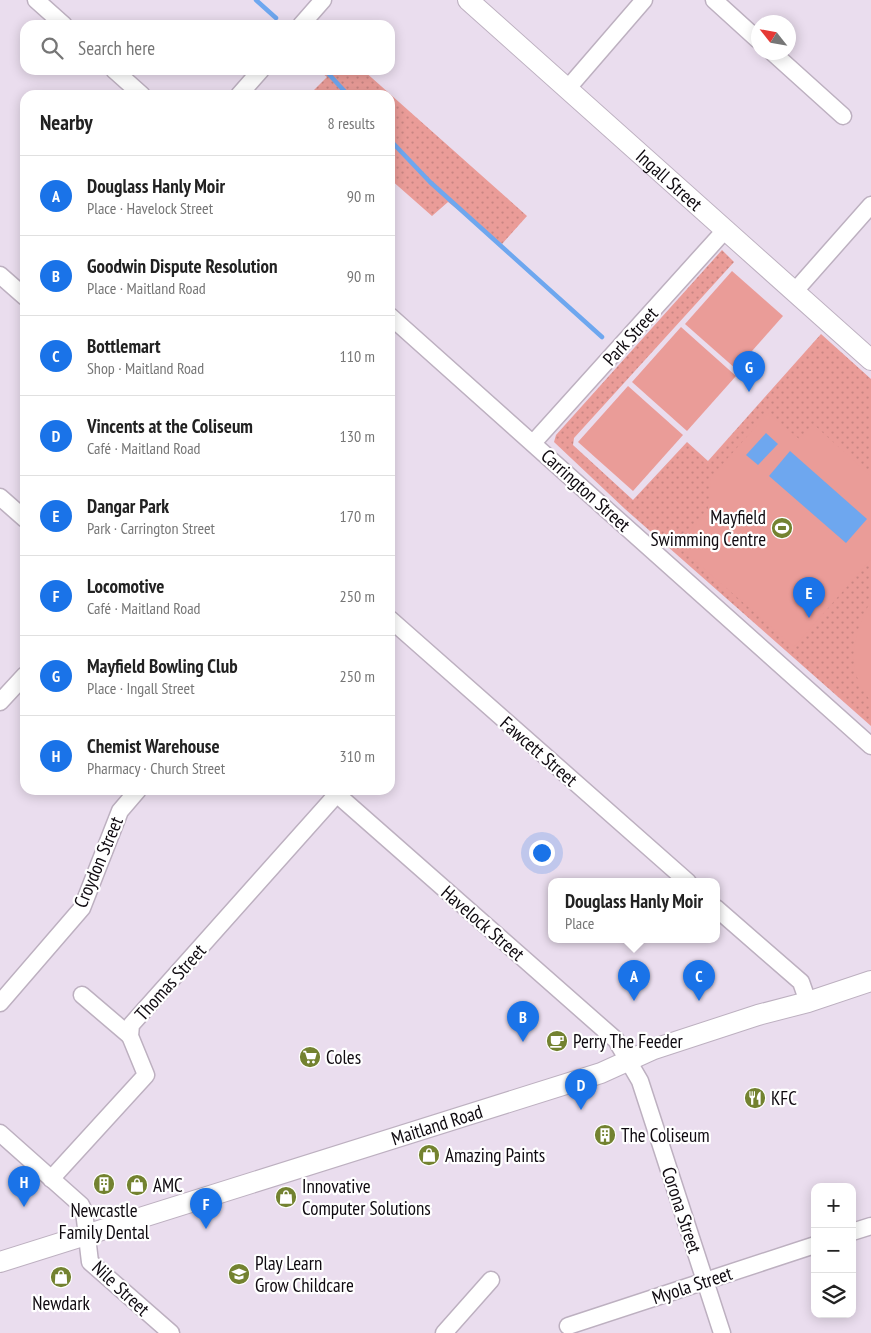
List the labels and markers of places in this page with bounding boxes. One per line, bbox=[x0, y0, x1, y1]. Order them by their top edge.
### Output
pin: G bbox=[733, 351, 765, 392]
place label: Mayfield Swimming Centre bbox=[650, 505, 766, 551]
sports icon: Mayfield Swimming Centre bbox=[770, 516, 794, 540]
pin: E bbox=[793, 577, 825, 618]
pin: A bbox=[618, 960, 650, 1001]
pin: C bbox=[683, 960, 715, 1001]
pin: B bbox=[507, 1001, 539, 1042]
cafe icon: Perry The Feeder bbox=[545, 1029, 569, 1053]
place label: Perry The Feeder bbox=[573, 1029, 684, 1053]
supermarket icon: Coles bbox=[298, 1045, 322, 1069]
place label: Coles bbox=[326, 1045, 361, 1069]
pin: D bbox=[565, 1069, 597, 1110]
restaurant icon: KFC bbox=[743, 1086, 767, 1110]
place label: KFC bbox=[771, 1086, 797, 1110]
building icon: The Coliseum bbox=[593, 1123, 617, 1147]
place label: The Coliseum bbox=[621, 1123, 710, 1147]
shop icon: Amazing Paints bbox=[417, 1143, 441, 1167]
place label: Amazing Paints bbox=[445, 1143, 545, 1167]
pin: H bbox=[8, 1166, 40, 1207]
building icon: Newcastle Family Dental bbox=[92, 1172, 116, 1196]
shop icon: AMC bbox=[125, 1173, 149, 1197]
place label: AMC bbox=[153, 1173, 183, 1197]
place label: Innovative Computer Solutions bbox=[302, 1174, 431, 1220]
shop icon: Innovative Computer Solutions bbox=[274, 1185, 298, 1209]
pin: F bbox=[190, 1188, 222, 1229]
place label: Newcastle Family Dental bbox=[59, 1198, 150, 1244]
place label: Play Learn Grow Childcare bbox=[255, 1251, 354, 1297]
school or university icon: Play Learn Grow Childcare bbox=[227, 1262, 251, 1286]
shop icon: Newdark bbox=[49, 1265, 73, 1289]
place label: Newdark bbox=[32, 1291, 90, 1315]

